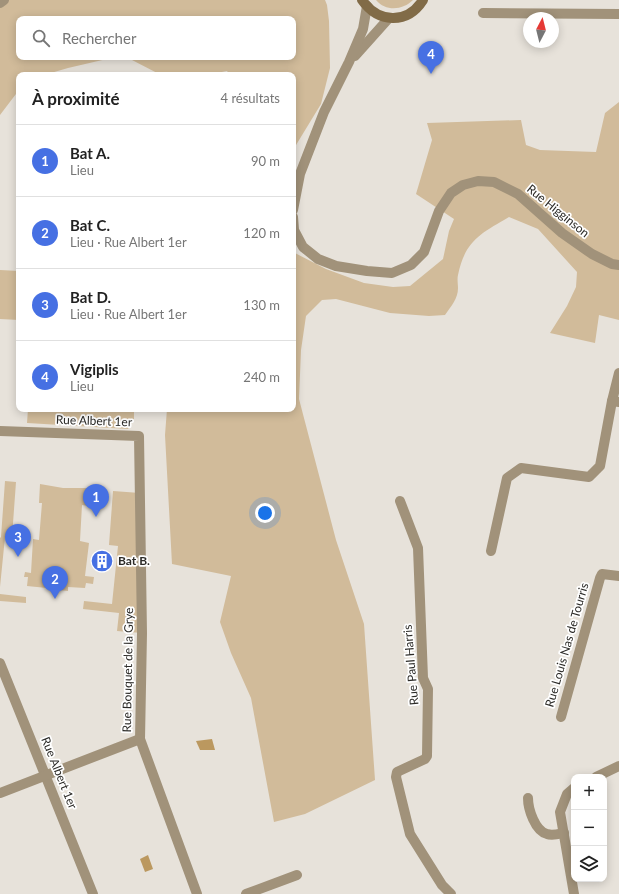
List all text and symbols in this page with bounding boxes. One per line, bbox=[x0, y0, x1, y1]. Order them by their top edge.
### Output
north arrow bbox=[523, 12, 559, 48]
search box bbox=[16, 16, 296, 60]
icon: search bbox=[30, 27, 52, 49]
text: Rechercher bbox=[62, 29, 136, 47]
pin: 4 bbox=[418, 41, 444, 74]
text: À proximité bbox=[32, 88, 120, 109]
text: 4 résultats bbox=[221, 90, 280, 106]
text: Bat A. bbox=[70, 144, 110, 162]
text: 1 bbox=[41, 153, 49, 169]
text: 90 m bbox=[251, 153, 280, 169]
text: Lieu bbox=[70, 162, 94, 178]
street label: Rue Higginson bbox=[524, 181, 593, 240]
text: Bat C. bbox=[70, 216, 110, 234]
text: 2 bbox=[41, 225, 49, 241]
text: 120 m bbox=[243, 225, 280, 241]
text: Lieu · Rue Albert 1er bbox=[70, 234, 187, 250]
text: Bat D. bbox=[70, 288, 111, 306]
text: 3 bbox=[41, 297, 49, 313]
text: 130 m bbox=[243, 297, 280, 313]
text: Lieu · Rue Albert 1er bbox=[70, 306, 187, 322]
text: Vigiplis bbox=[70, 360, 119, 378]
text: 4 bbox=[41, 369, 49, 385]
text: 240 m bbox=[243, 369, 280, 385]
text: Lieu bbox=[70, 378, 94, 394]
street label: Rue Albert 1er bbox=[56, 412, 133, 429]
pin: 1 bbox=[83, 484, 109, 517]
your location bbox=[255, 503, 275, 523]
pin: 3 bbox=[5, 524, 31, 557]
building icon: Bat B. bbox=[89, 548, 115, 574]
place label: Bat B. bbox=[118, 553, 150, 568]
pin: 2 bbox=[42, 566, 68, 599]
street label: Rue Louis Nas de Tourris bbox=[542, 581, 591, 709]
street label: Rue Bouquet de la Grye bbox=[119, 607, 136, 733]
street label: Rue Paul Harris bbox=[400, 624, 421, 706]
street label: Rue Albert 1er bbox=[38, 735, 81, 812]
map controls bbox=[571, 774, 607, 882]
button: + bbox=[571, 774, 607, 810]
button: − bbox=[571, 810, 607, 846]
button: layers bbox=[571, 846, 607, 882]

